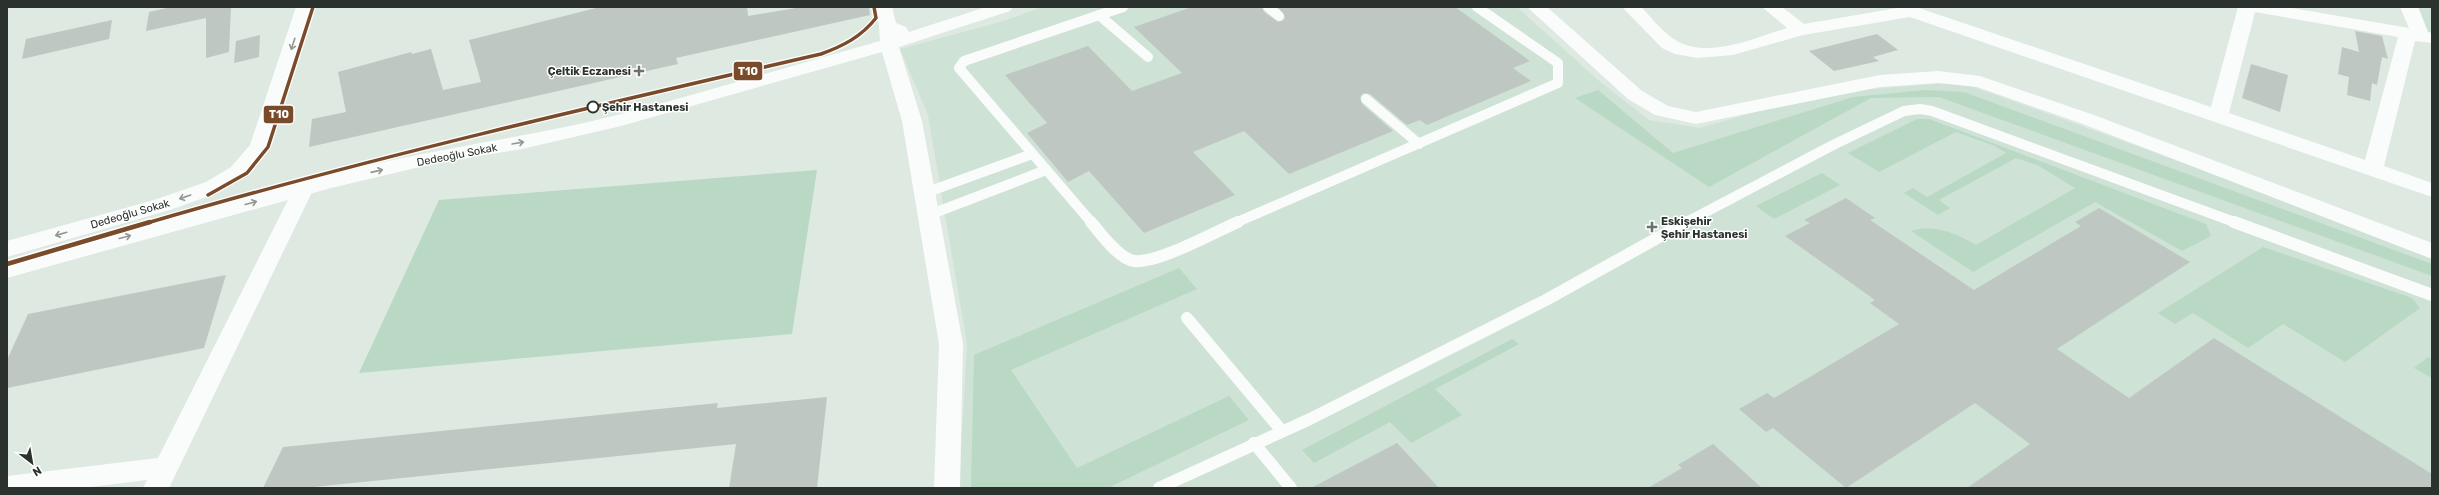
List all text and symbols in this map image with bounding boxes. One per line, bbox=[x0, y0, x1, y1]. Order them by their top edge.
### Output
one-way arrow bbox=[289, 37, 296, 50]
line badge: T10 bbox=[733, 61, 763, 81]
place label: Çeltik Eczanesi bbox=[548, 65, 631, 78]
text: T10 bbox=[738, 65, 758, 78]
marker: Çeltik Eczanesi bbox=[634, 66, 644, 76]
marker: Şehir Hastanesi bbox=[586, 100, 600, 114]
place label: Şehir Hastanesi bbox=[602, 101, 688, 114]
line badge: T10 bbox=[263, 105, 294, 124]
text: T10 bbox=[269, 108, 289, 121]
one-way arrow bbox=[511, 139, 524, 147]
street label: Dedeoğlu Sokak bbox=[416, 141, 499, 169]
one-way arrow bbox=[370, 167, 383, 175]
one-way arrow bbox=[179, 194, 192, 201]
street label: Dedeoğlu Sokak bbox=[89, 196, 171, 232]
one-way arrow bbox=[244, 198, 257, 206]
place label: Eskişehir Şehir Hastanesi bbox=[1661, 215, 1747, 241]
marker: Eskişehir Şehir Hastanesi bbox=[1646, 221, 1658, 233]
one-way arrow bbox=[54, 231, 67, 238]
one-way arrow bbox=[119, 232, 132, 240]
north arrow bbox=[12, 443, 52, 483]
text: N bbox=[30, 464, 44, 479]

